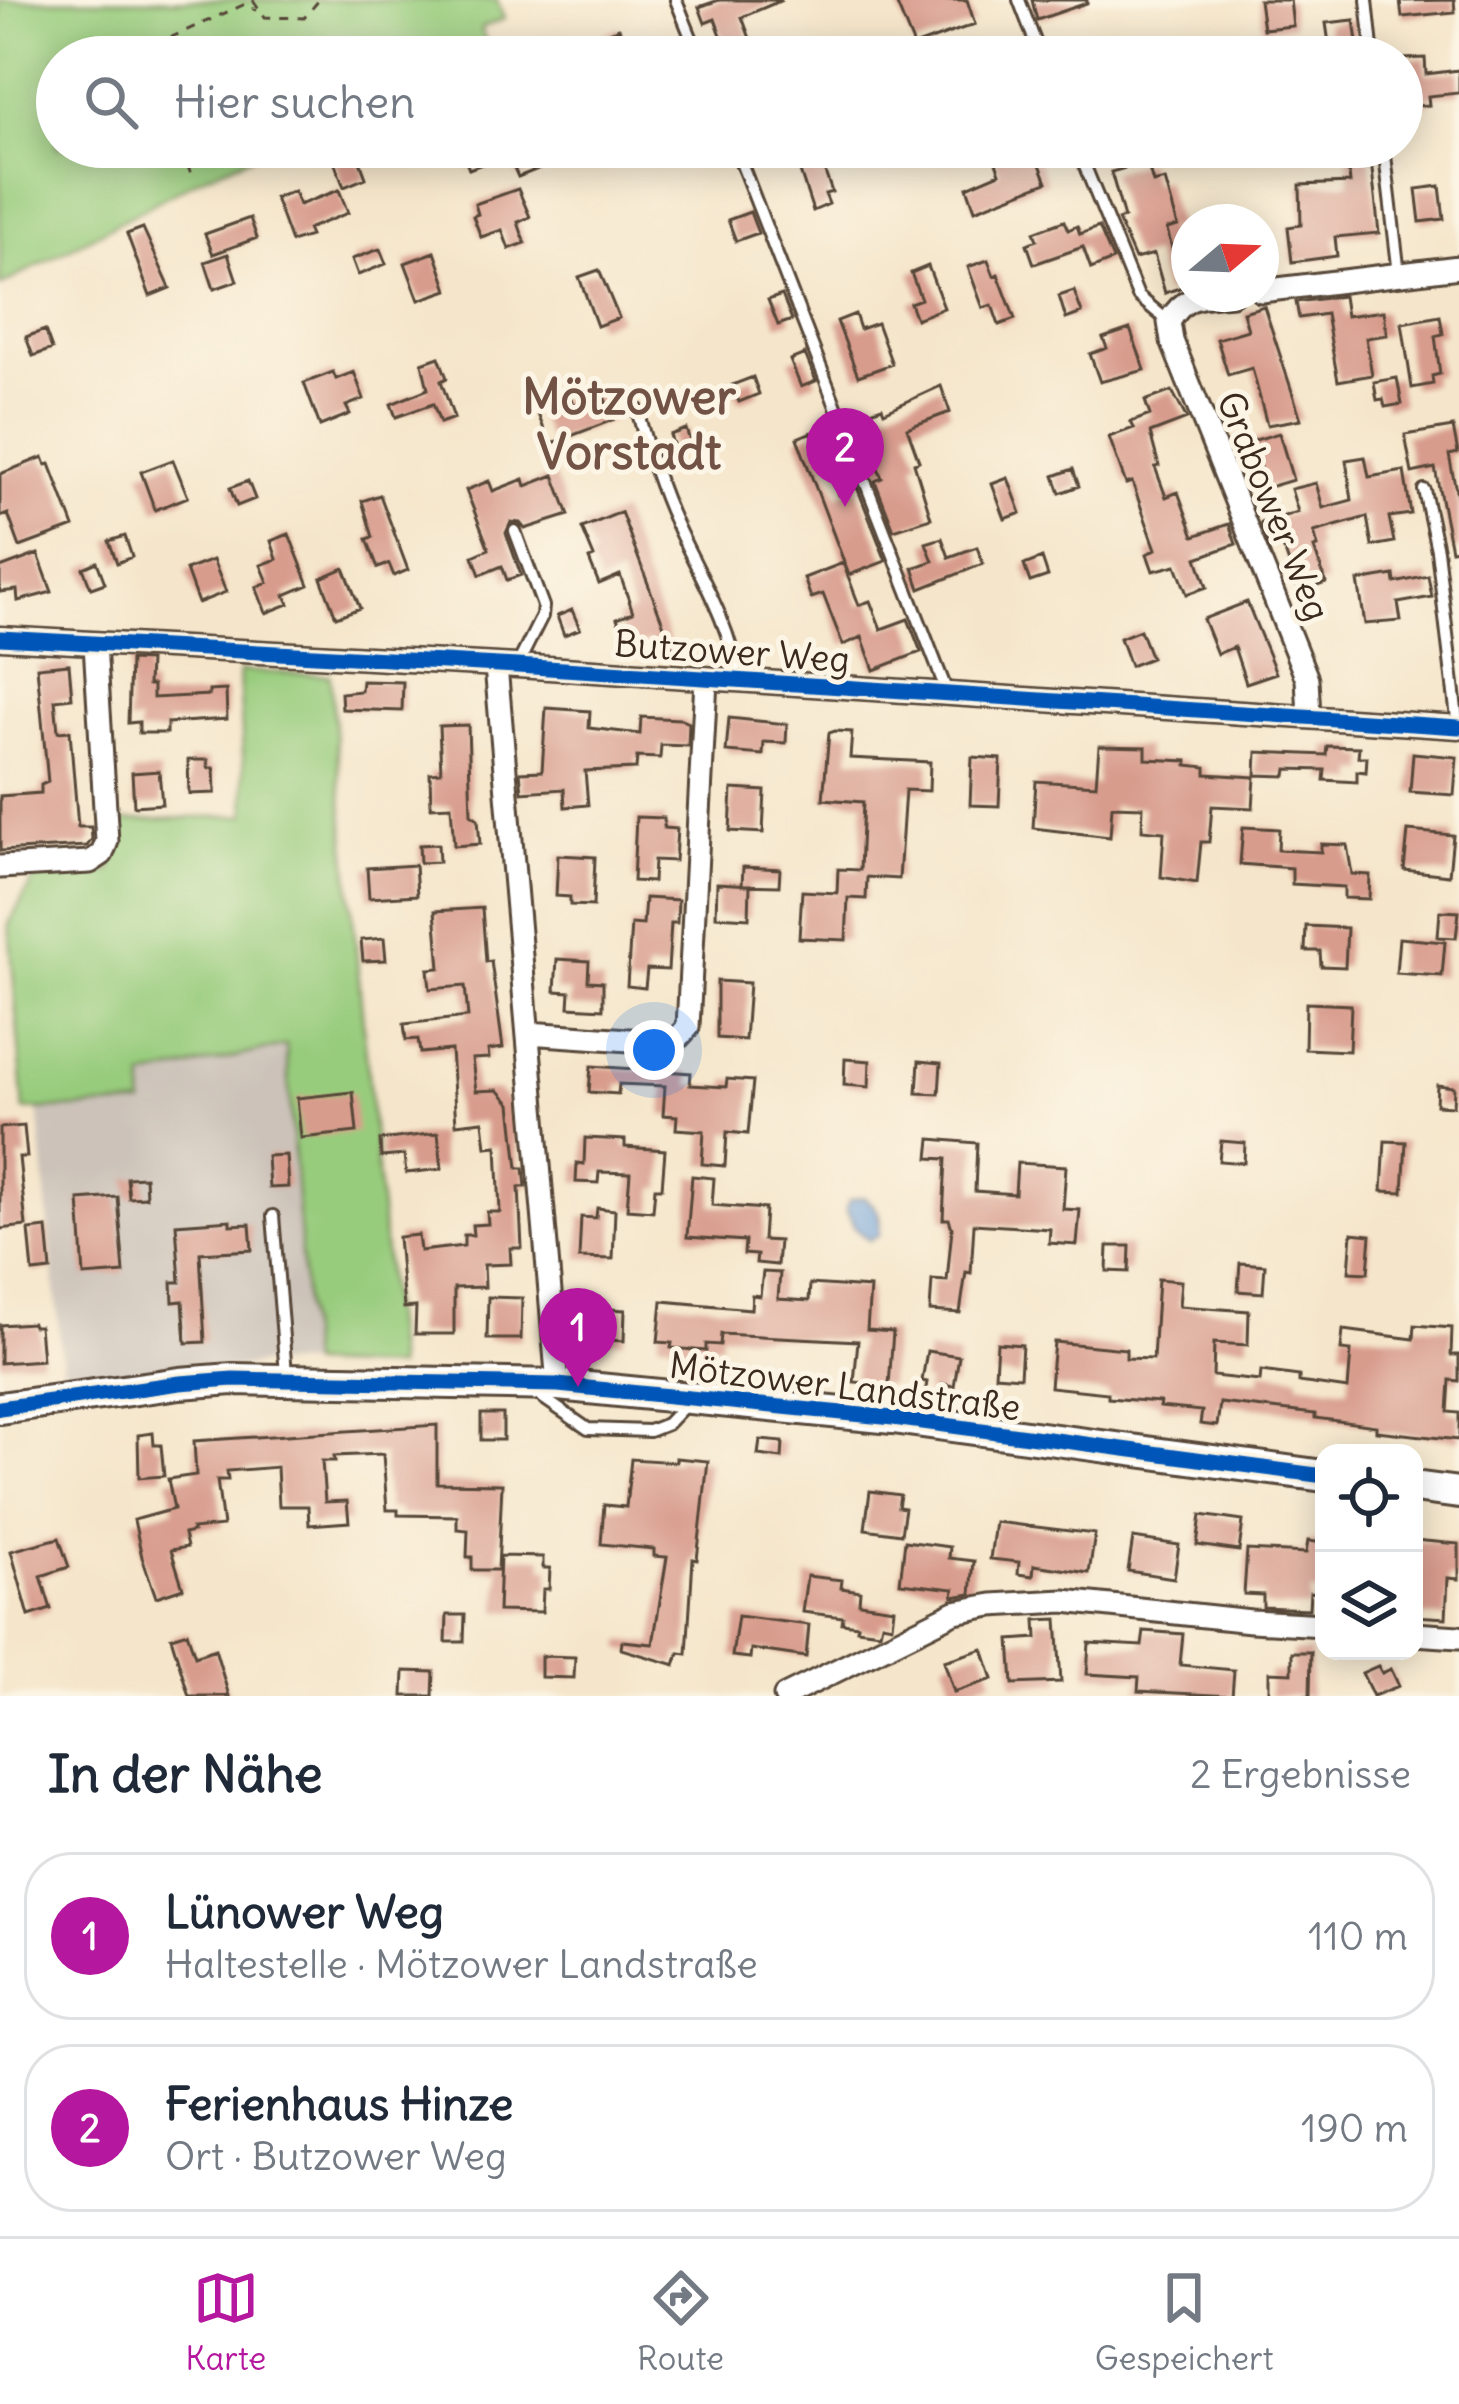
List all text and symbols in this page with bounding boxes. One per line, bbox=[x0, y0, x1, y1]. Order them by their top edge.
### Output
search box bbox=[36, 36, 1423, 168]
icon: search bbox=[78, 69, 144, 135]
text: Hier suchen bbox=[174, 74, 415, 130]
north arrow bbox=[1171, 204, 1279, 312]
district label: Mötzower Vorstadt bbox=[522, 367, 736, 482]
street label: Grabower Weg bbox=[1207, 385, 1340, 627]
pin: 2 bbox=[806, 408, 884, 507]
street label: Butzower Weg bbox=[613, 621, 851, 682]
your location bbox=[624, 1020, 684, 1080]
pin: 1 bbox=[539, 1288, 617, 1387]
street label: Mötzower Landstraße bbox=[667, 1343, 1023, 1430]
map controls bbox=[1315, 1444, 1423, 1660]
button: locate bbox=[1315, 1444, 1423, 1552]
button: layers bbox=[1315, 1552, 1423, 1660]
text: In der Nähe bbox=[48, 1742, 323, 1806]
text: 2 Ergebnisse bbox=[1190, 1750, 1411, 1799]
text: Lünower Weg bbox=[165, 1884, 444, 1940]
text: 1 bbox=[82, 1912, 98, 1961]
text: 110 m bbox=[1308, 1912, 1408, 1961]
text: Haltestelle · Mötzower Landstraße bbox=[165, 1940, 758, 1989]
text: Ferienhaus Hinze bbox=[165, 2076, 513, 2132]
text: 2 bbox=[79, 2104, 101, 2153]
text: 190 m bbox=[1301, 2104, 1408, 2153]
text: Ort · Butzower Weg bbox=[165, 2132, 507, 2181]
tab: Karte bbox=[185, 2265, 266, 2379]
tab: Route bbox=[637, 2265, 724, 2379]
tab: Gespeichert bbox=[1095, 2265, 1274, 2379]

